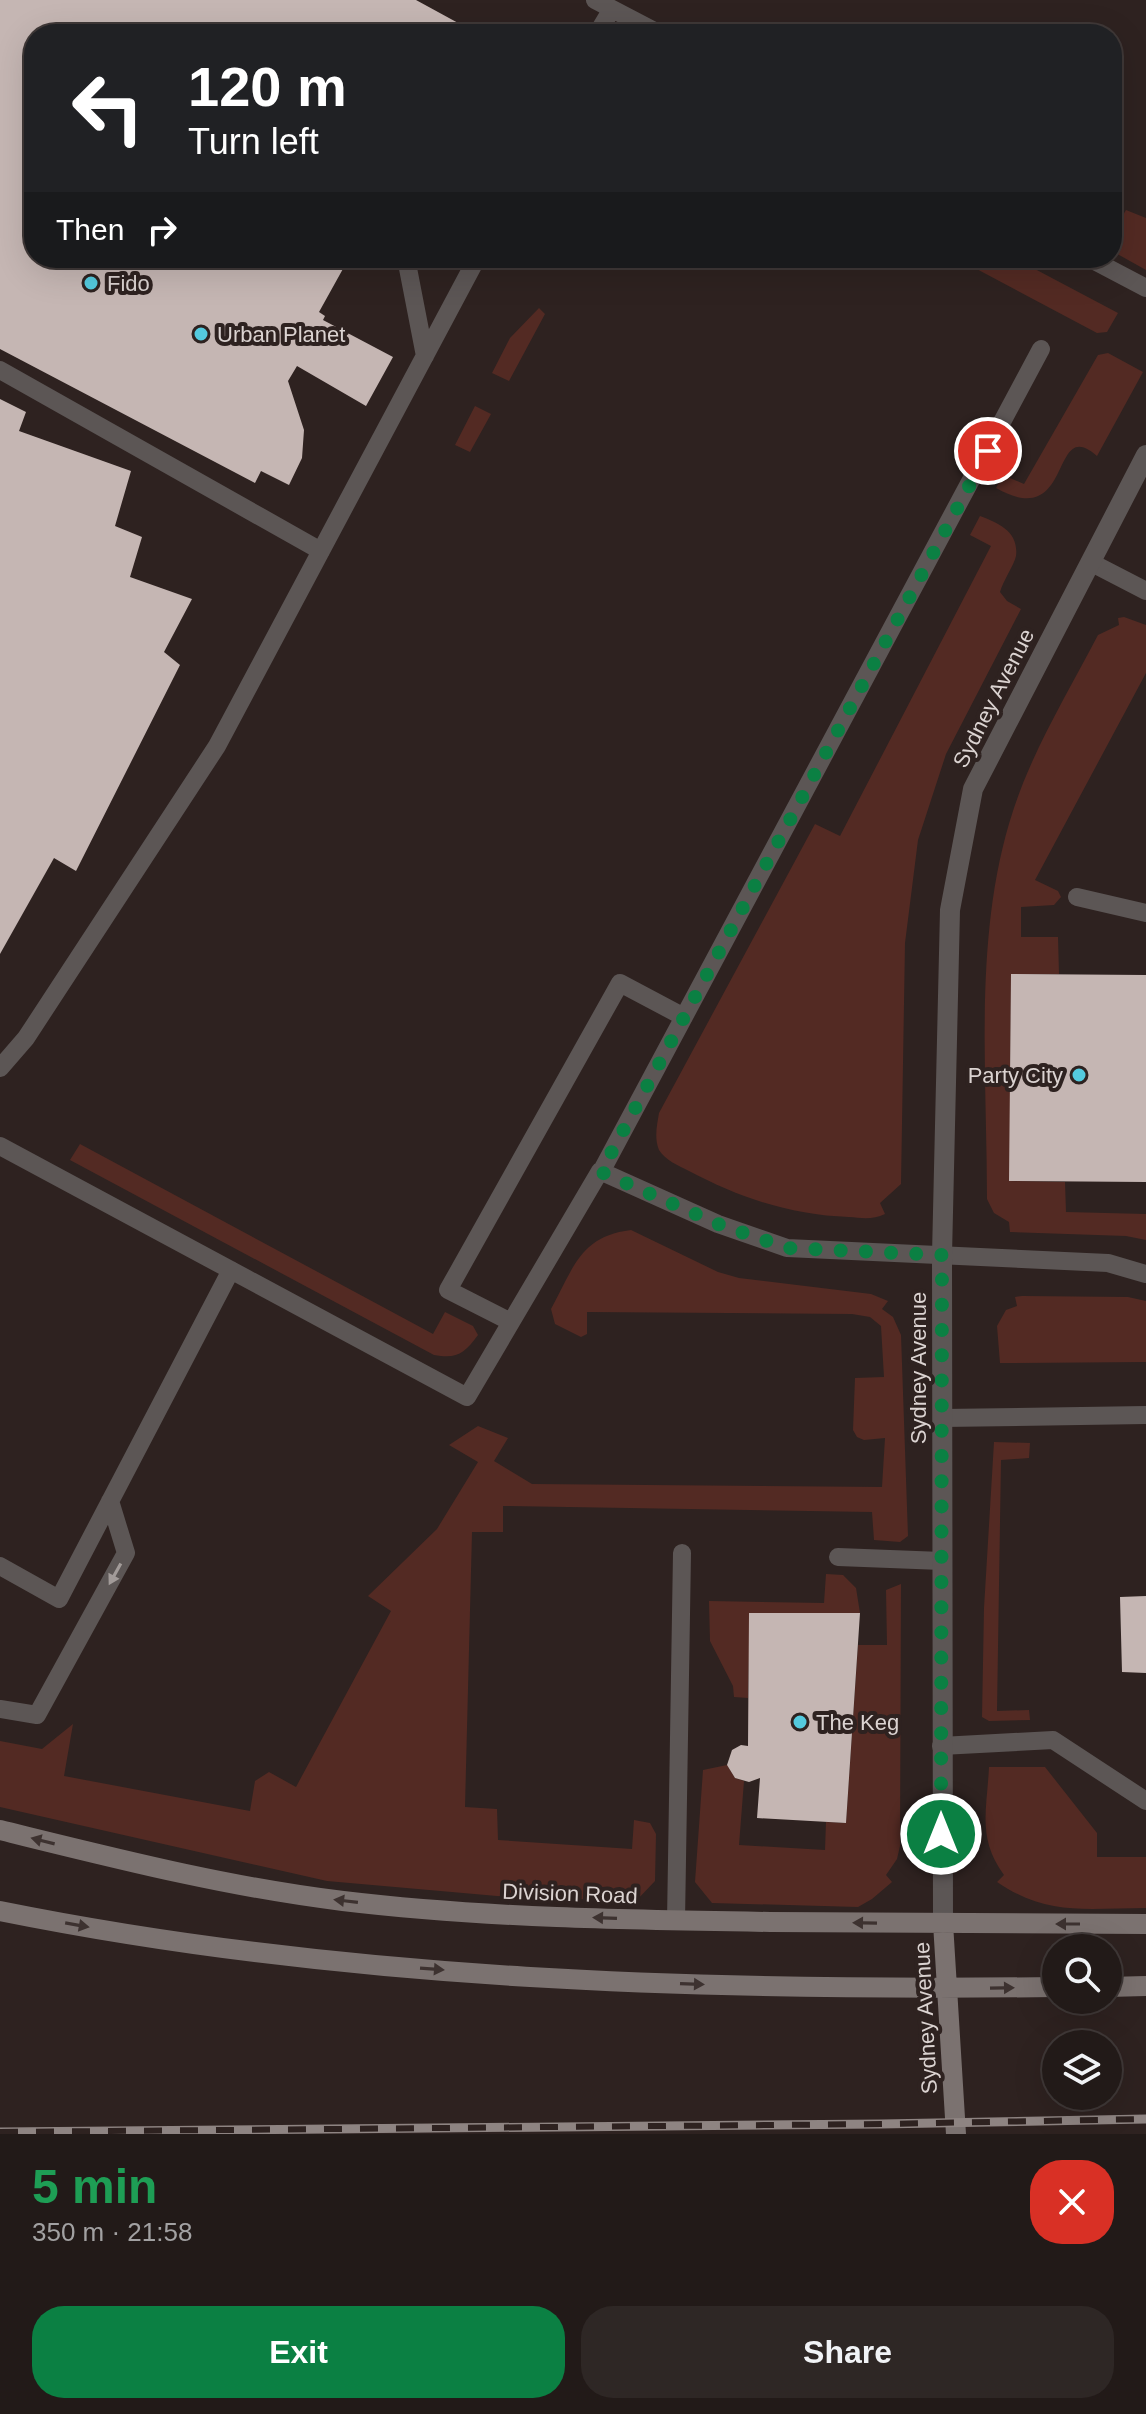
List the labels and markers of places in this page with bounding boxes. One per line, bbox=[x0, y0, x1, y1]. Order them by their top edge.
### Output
place label: Fido bbox=[107, 271, 150, 296]
marker: Fido bbox=[82, 274, 100, 292]
place label: Urban Planet bbox=[217, 322, 345, 347]
marker: Urban Planet bbox=[192, 325, 210, 343]
pin bbox=[954, 417, 1022, 485]
place label: Party City bbox=[968, 1063, 1063, 1088]
marker: Party City bbox=[1070, 1066, 1088, 1084]
place label: The Keg bbox=[816, 1710, 899, 1735]
marker: The Keg bbox=[791, 1713, 809, 1731]

